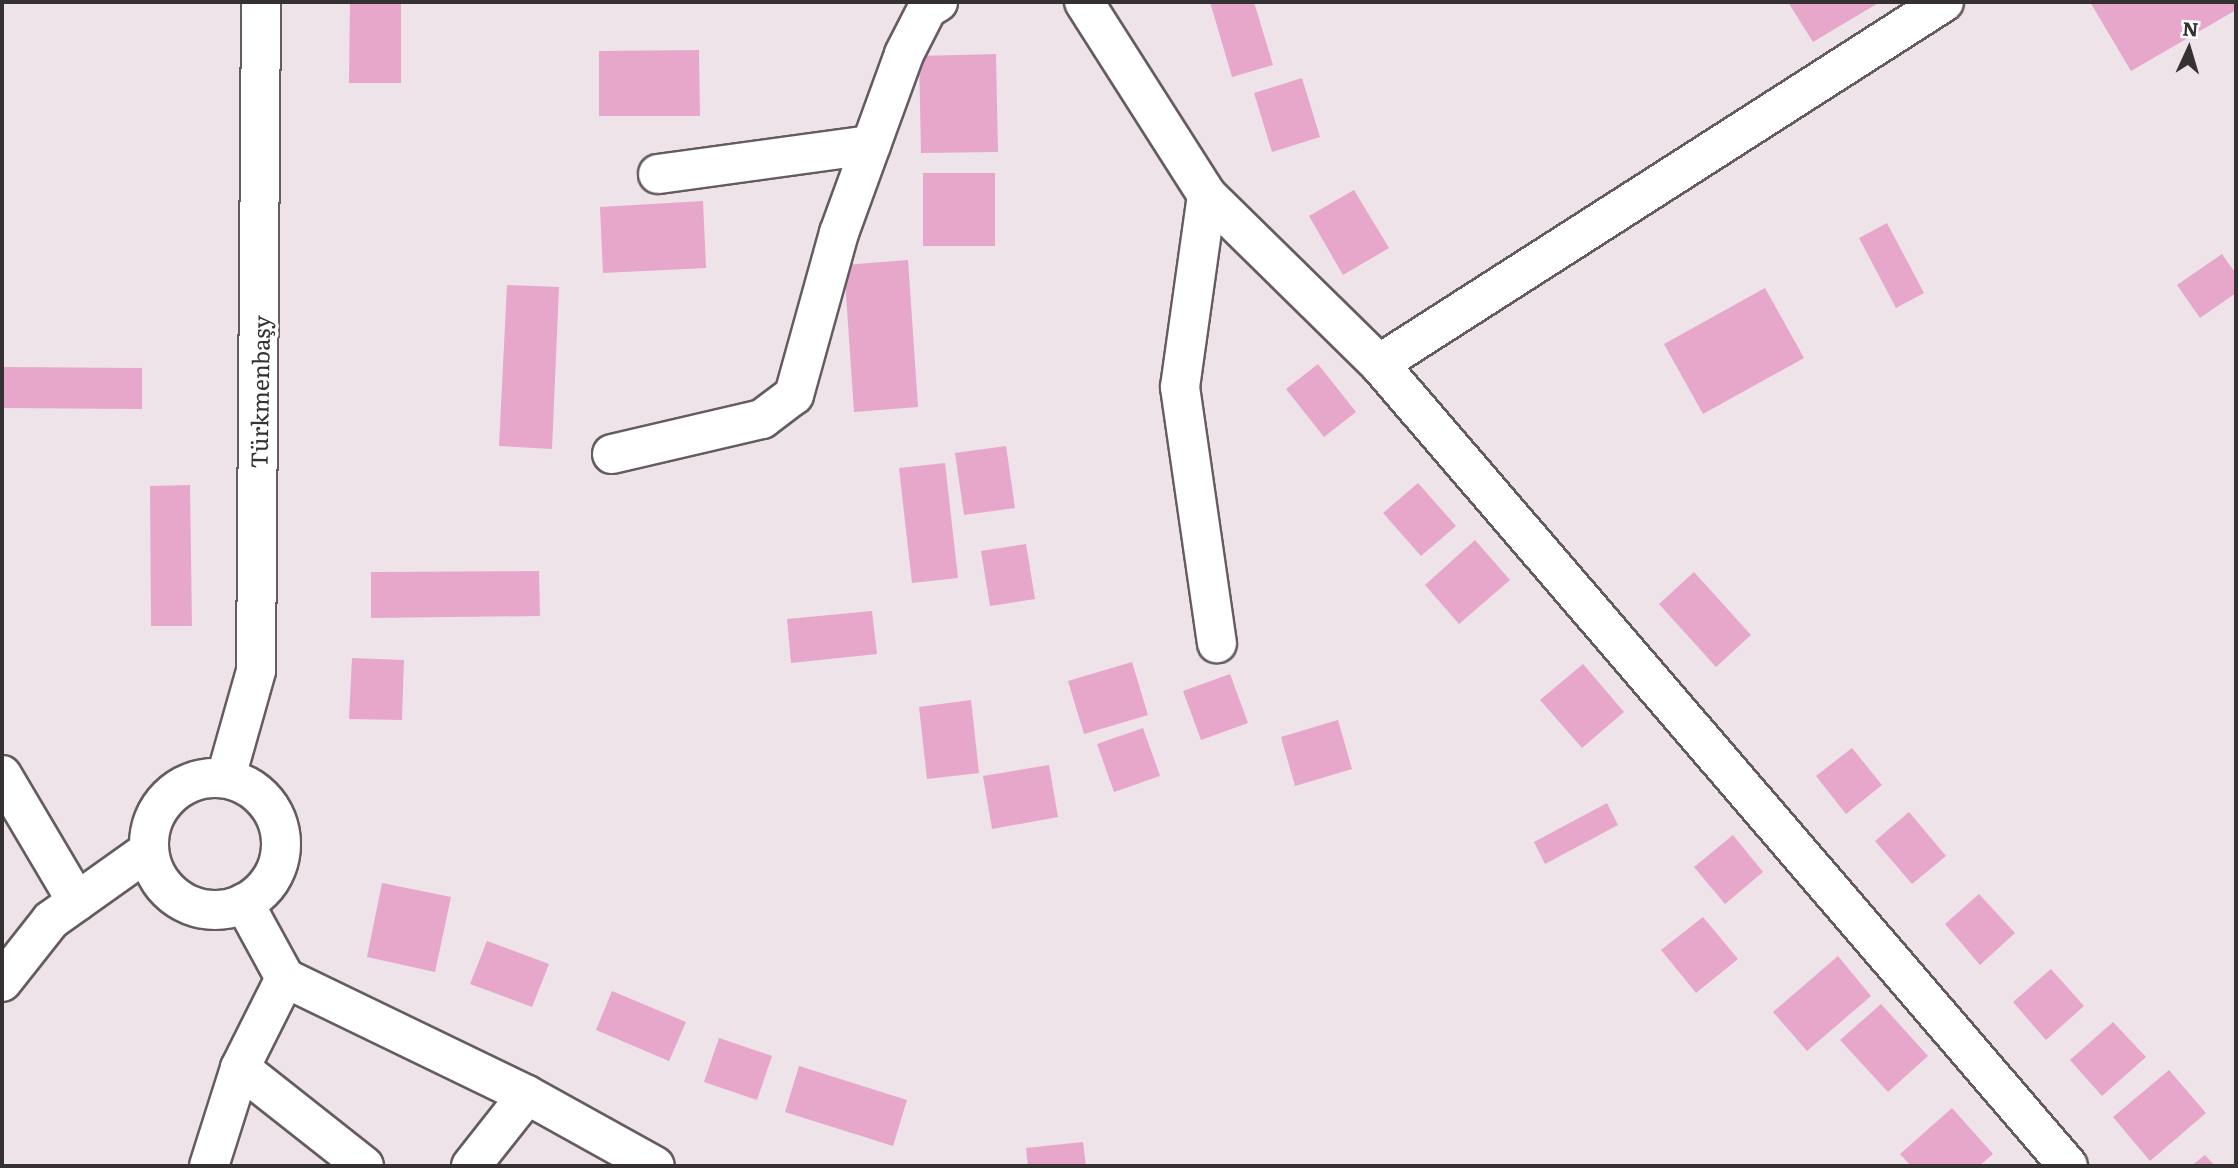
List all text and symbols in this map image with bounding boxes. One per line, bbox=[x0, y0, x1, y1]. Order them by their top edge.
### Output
north arrow bbox=[2154, 14, 2224, 84]
text: N bbox=[2182, 14, 2199, 43]
street label: Türkmenbaşy bbox=[244, 315, 274, 469]

